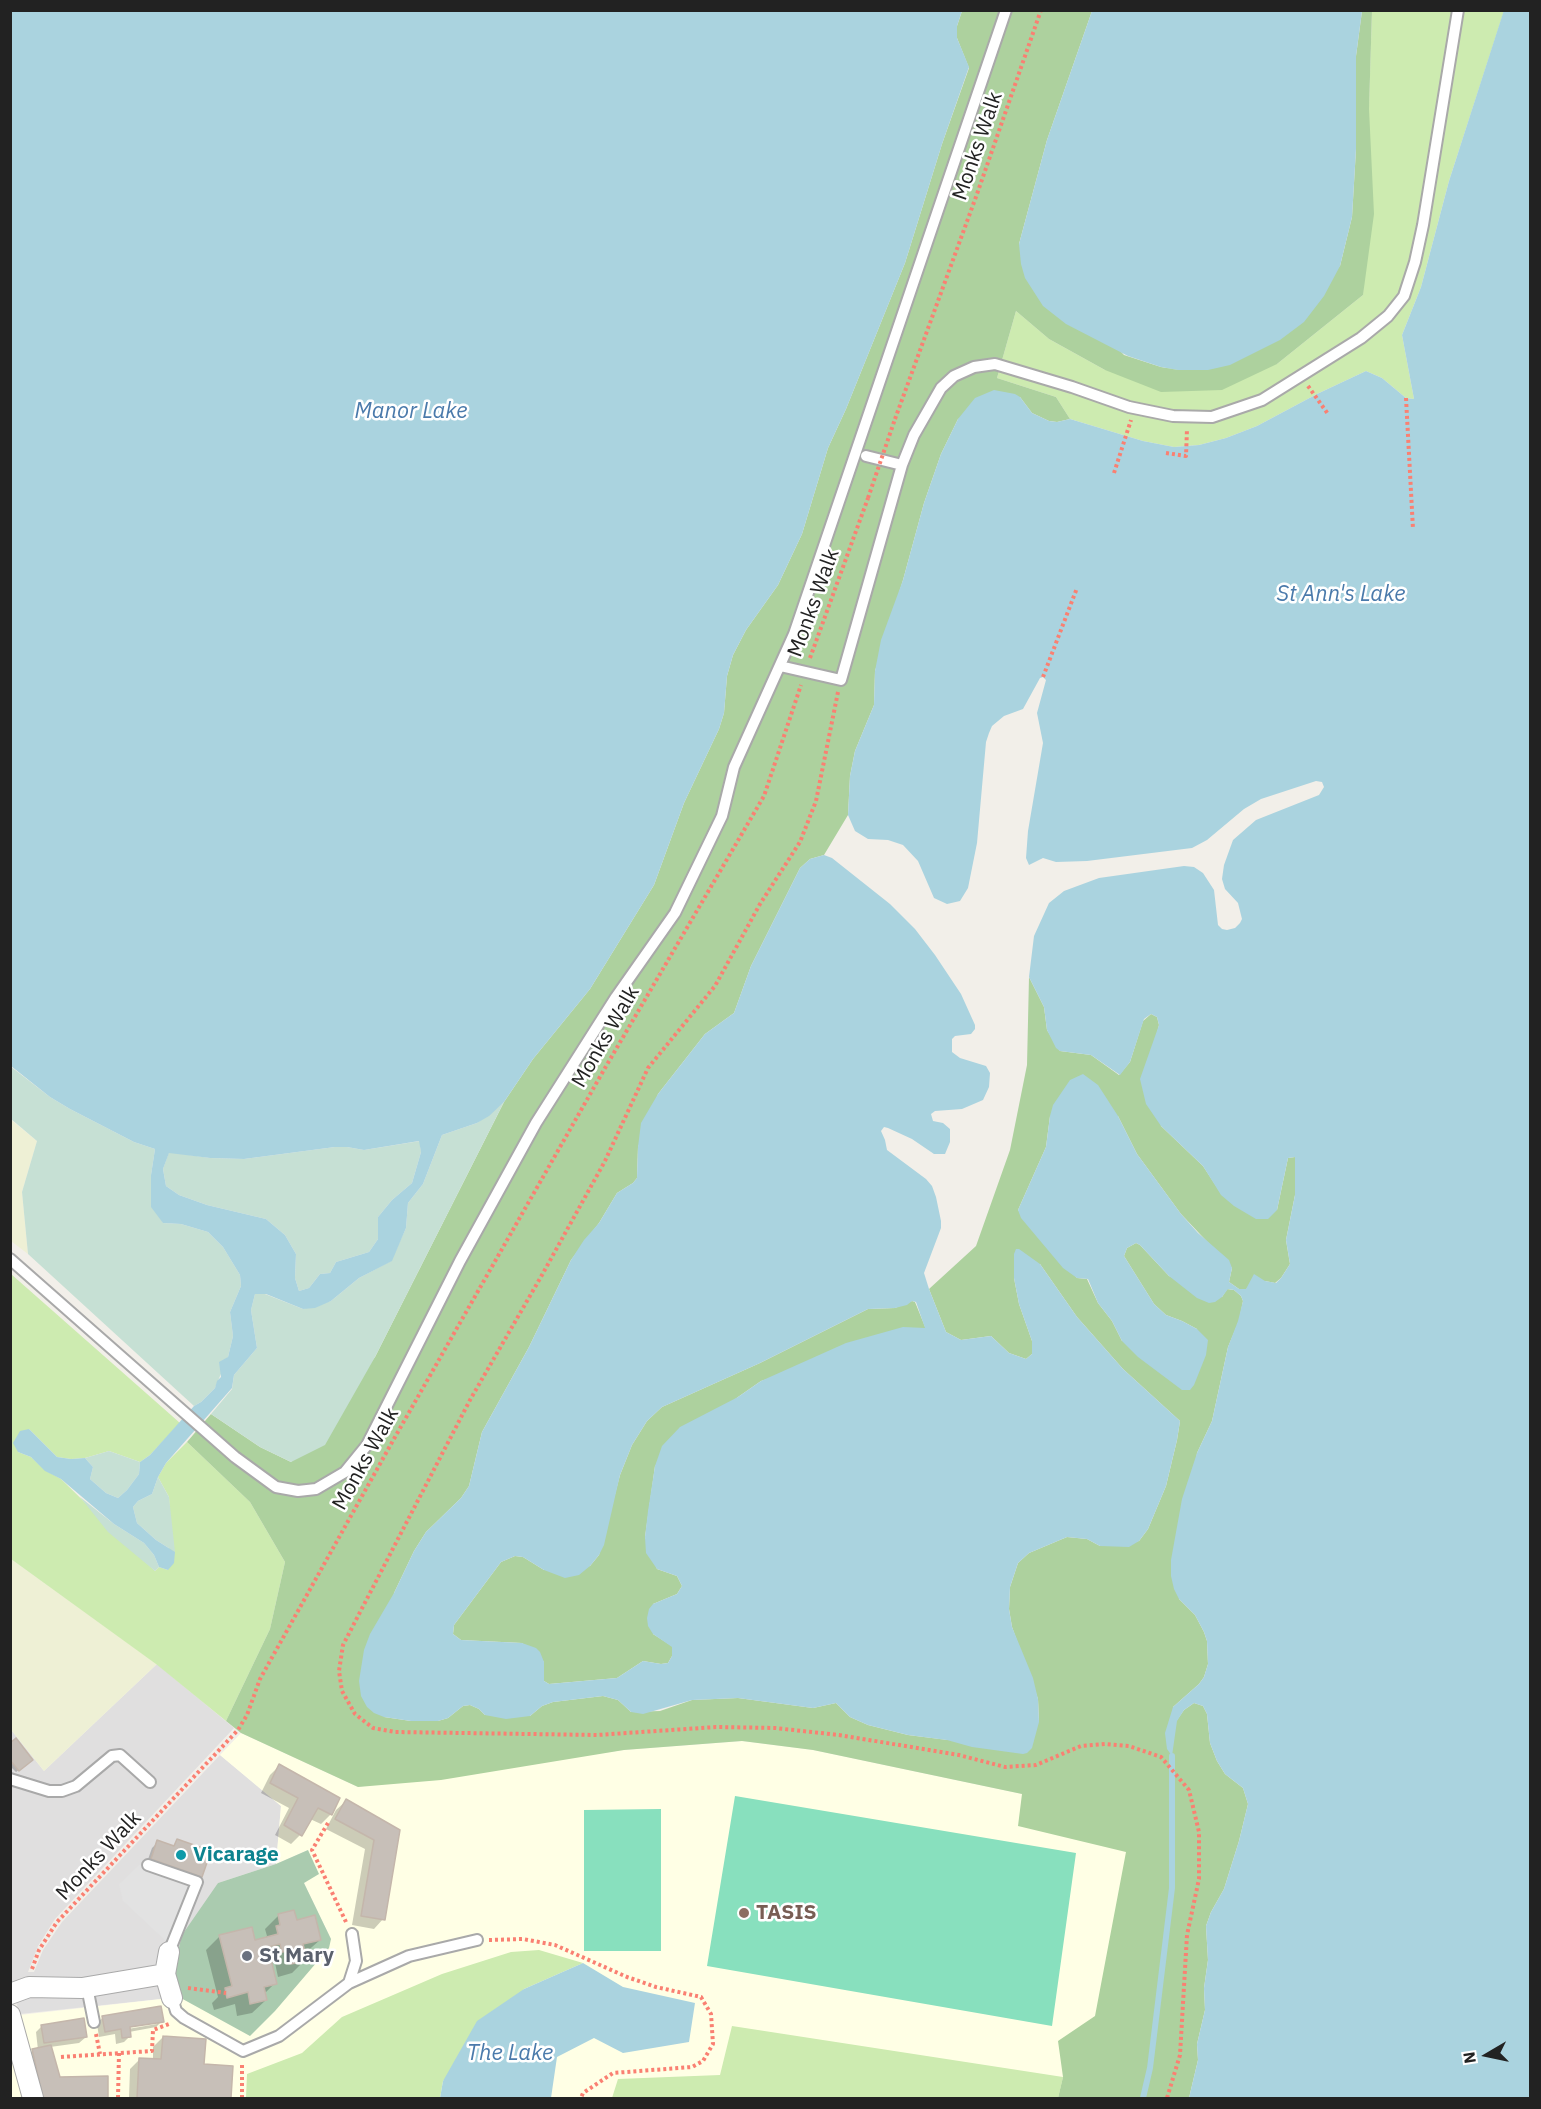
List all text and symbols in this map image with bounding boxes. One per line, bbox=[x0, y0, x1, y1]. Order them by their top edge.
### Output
street label: Monks Walk bbox=[948, 88, 1008, 204]
water label: Manor Lake bbox=[354, 399, 468, 425]
street label: Monks Walk bbox=[783, 545, 845, 661]
water label: St Ann's Lake bbox=[1277, 582, 1405, 608]
street label: Monks Walk bbox=[567, 982, 645, 1092]
street label: Monks Walk bbox=[328, 1403, 404, 1515]
street label: Monks Walk bbox=[51, 1806, 147, 1906]
place label: Vicarage bbox=[193, 1842, 279, 1868]
marker: Vicarage bbox=[174, 1848, 188, 1862]
place label: TASIS bbox=[756, 1900, 817, 1926]
marker: TASIS bbox=[737, 1906, 751, 1920]
place label: St Mary bbox=[259, 1943, 334, 1969]
marker: St Mary bbox=[240, 1949, 254, 1963]
north arrow bbox=[1457, 2025, 1517, 2085]
water label: The Lake bbox=[467, 2041, 553, 2067]
text: N bbox=[1458, 2051, 1480, 2065]

